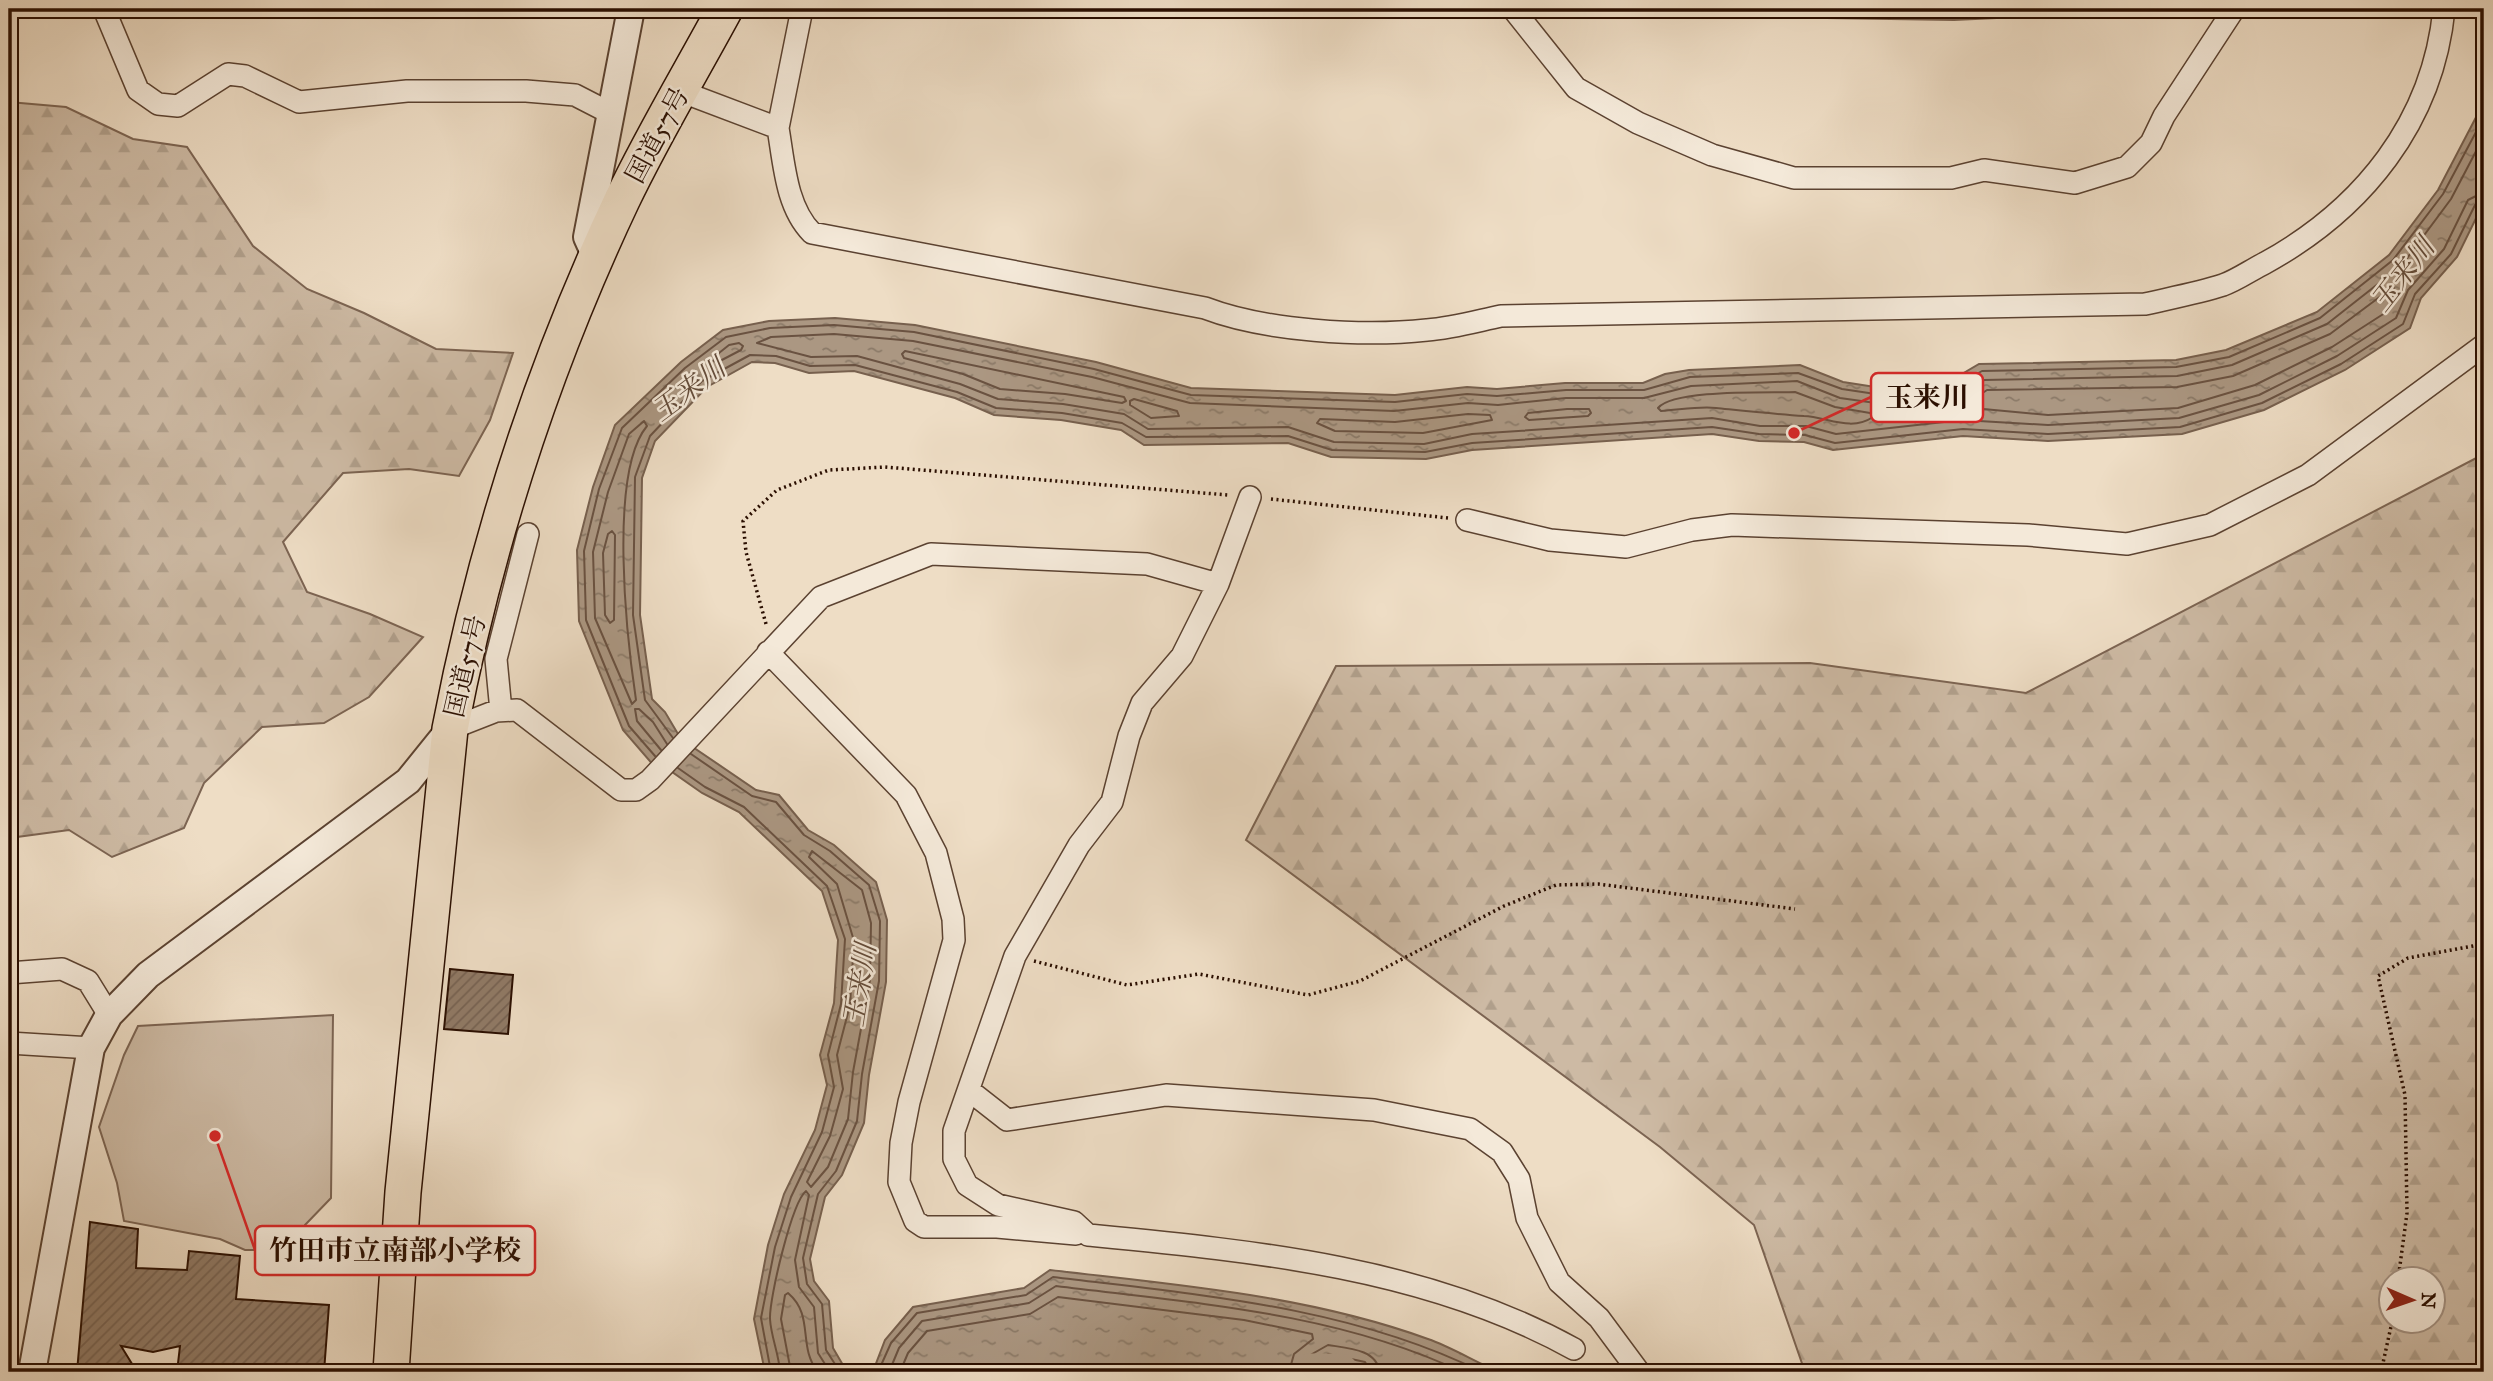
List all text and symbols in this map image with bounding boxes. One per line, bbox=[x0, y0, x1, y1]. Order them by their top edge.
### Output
street label: 国道57号 bbox=[618, 82, 696, 188]
water label: 玉来川 bbox=[2363, 228, 2444, 318]
water label: 玉来川 bbox=[644, 348, 735, 429]
callout: 玉来川 bbox=[1871, 373, 1983, 422]
text: 玉来川 bbox=[1885, 380, 1969, 415]
street label: 国道57号 bbox=[438, 612, 492, 720]
water label: 玉来川 bbox=[836, 938, 884, 1029]
callout: 竹田市立南部小学校 bbox=[255, 1226, 535, 1275]
text: 竹田市立南部小学校 bbox=[269, 1233, 521, 1268]
north arrow bbox=[2378, 1266, 2448, 1336]
text: N bbox=[2417, 1292, 2440, 1309]

